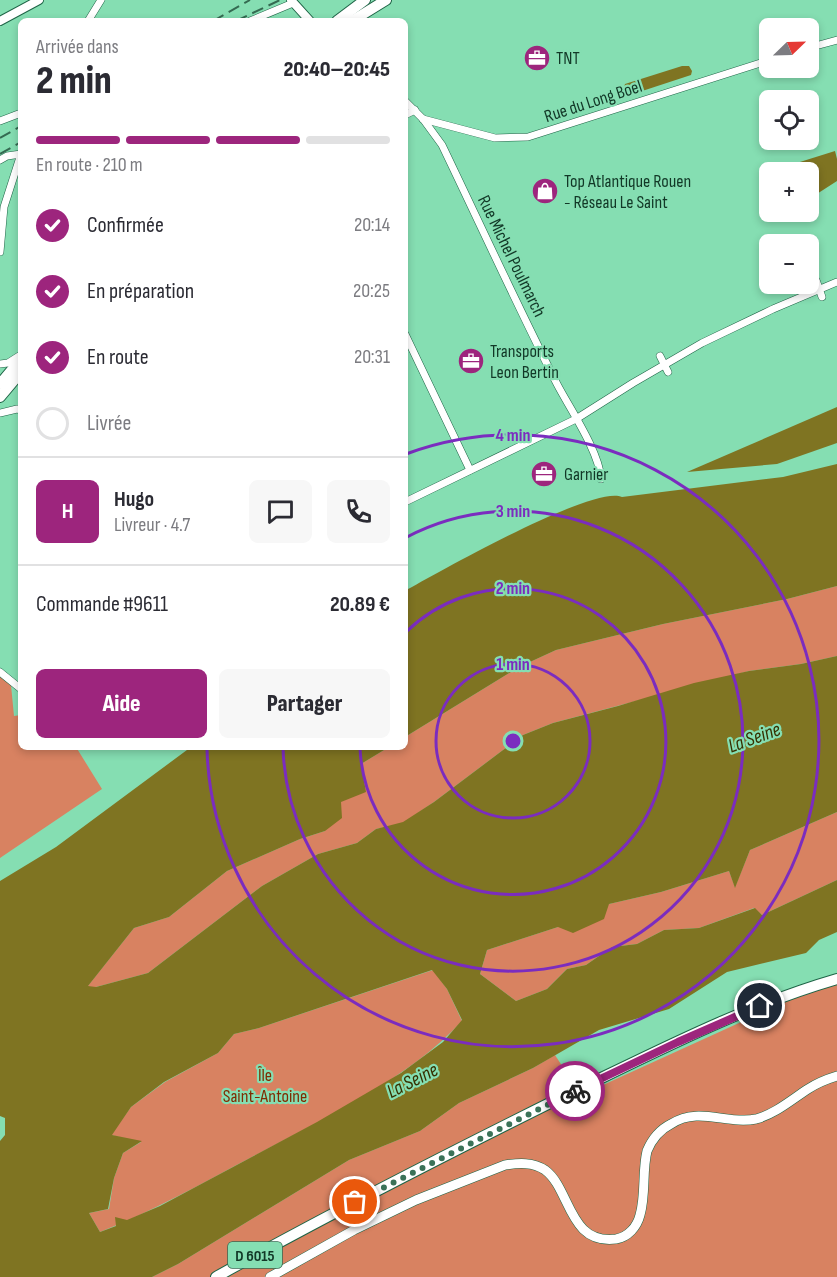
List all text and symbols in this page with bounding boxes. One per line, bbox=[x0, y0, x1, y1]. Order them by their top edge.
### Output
north arrow bbox=[759, 18, 819, 78]
map controls bbox=[759, 18, 819, 294]
text: Arrivée dans bbox=[36, 35, 119, 59]
office icon: TNT bbox=[522, 43, 552, 73]
place label: TNT bbox=[556, 48, 580, 69]
text: 20:40–20:45 bbox=[283, 56, 390, 83]
text: 2 min bbox=[36, 58, 112, 105]
street label: Rue du Long Boel bbox=[542, 76, 645, 127]
button: locate bbox=[759, 90, 819, 150]
text: En route · 210 m bbox=[36, 153, 143, 177]
button: + bbox=[759, 162, 819, 222]
place label: Top Atlantique Rouen - Réseau Le Saint bbox=[564, 171, 691, 213]
shop icon: Top Atlantique Rouen - Réseau Le Saint bbox=[530, 176, 560, 206]
street label: Rue Michel Poulmarch bbox=[473, 192, 550, 320]
icon: check bbox=[36, 209, 69, 242]
text: Confirmée bbox=[87, 212, 164, 239]
text: 20:14 bbox=[354, 213, 390, 237]
button: − bbox=[759, 234, 819, 294]
icon: check bbox=[36, 275, 69, 308]
text: En préparation bbox=[87, 278, 194, 305]
text: 20:25 bbox=[353, 279, 390, 303]
icon: check bbox=[36, 341, 69, 374]
place label: Transports Leon Bertin bbox=[490, 341, 559, 383]
text: En route bbox=[87, 344, 149, 371]
text: 20:31 bbox=[354, 345, 390, 369]
office icon: Transports Leon Bertin bbox=[456, 346, 486, 376]
text: Livrée bbox=[87, 410, 131, 437]
text: 4 min bbox=[496, 425, 530, 446]
office icon: Garnier bbox=[529, 459, 559, 489]
place label: Garnier bbox=[564, 464, 608, 485]
button: chat bbox=[249, 480, 312, 543]
button: phone bbox=[327, 480, 390, 543]
text: Hugo bbox=[114, 486, 154, 513]
text: H bbox=[62, 498, 73, 525]
text: 3 min bbox=[496, 501, 530, 522]
text: Livreur · 4.7 bbox=[114, 513, 190, 537]
text: 2 min bbox=[496, 578, 530, 599]
text: Commande #9611 bbox=[36, 591, 168, 618]
text: 20.89 € bbox=[330, 591, 390, 618]
text: 1 min bbox=[496, 654, 530, 675]
button: Aide bbox=[36, 669, 207, 738]
button: Partager bbox=[219, 669, 390, 738]
water label: La Seine bbox=[725, 717, 784, 758]
centre of rings bbox=[503, 731, 523, 751]
pin bbox=[734, 980, 785, 1031]
icon: home bbox=[743, 989, 776, 1022]
water label: La Seine bbox=[383, 1058, 442, 1104]
courier bbox=[545, 1061, 605, 1121]
park label: Île Saint-Antoine bbox=[223, 1065, 307, 1107]
icon: bike bbox=[559, 1075, 592, 1108]
pin bbox=[329, 1176, 380, 1227]
icon: bag bbox=[338, 1185, 371, 1218]
road number: D 6015 bbox=[228, 1242, 282, 1268]

